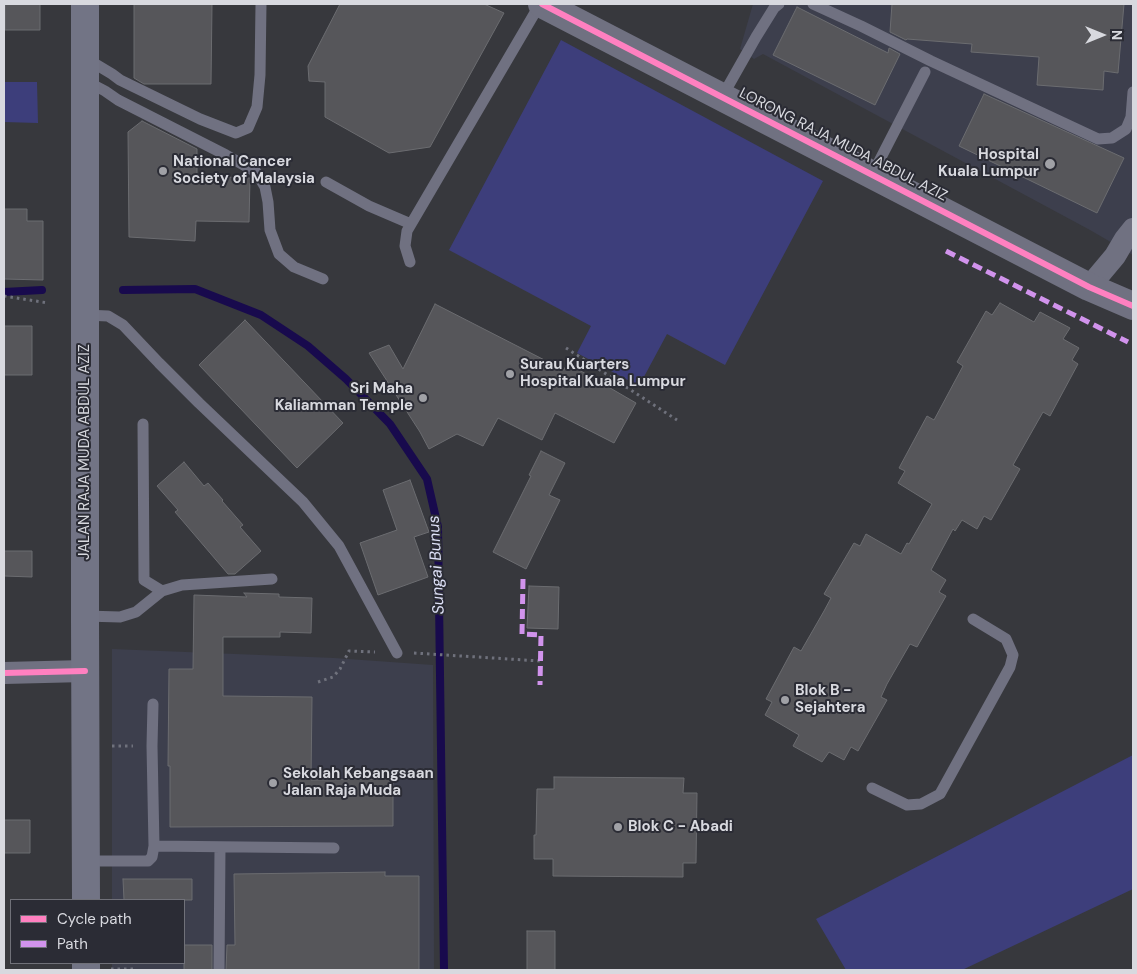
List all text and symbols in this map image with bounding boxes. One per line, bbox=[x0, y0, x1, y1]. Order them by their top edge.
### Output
north arrow bbox=[1077, 10, 1127, 60]
text: N bbox=[1108, 30, 1126, 40]
street label: LORONG RAJA MUDA ABDUL AZIZ bbox=[736, 84, 950, 206]
place label: Hospital Kuala Lumpur bbox=[938, 146, 1039, 181]
place label: National Cancer Society of Malaysia bbox=[173, 153, 315, 188]
marker: Hospital Kuala Lumpur bbox=[1043, 157, 1057, 171]
marker: National Cancer Society of Malaysia bbox=[157, 165, 169, 177]
street label: JALAN RAJA MUDA ABDUL AZIZ bbox=[76, 344, 94, 560]
place label: Surau Kuarters Hospital Kuala Lumpur bbox=[520, 356, 686, 391]
marker: Surau Kuarters Hospital Kuala Lumpur bbox=[504, 368, 516, 380]
place label: Sri Maha Kaliamman Temple bbox=[275, 380, 413, 415]
marker: Sri Maha Kaliamman Temple bbox=[417, 392, 429, 404]
water label: Sungai Bunus bbox=[425, 515, 449, 615]
place label: Blok B - Sejahtera bbox=[795, 682, 866, 717]
marker: Blok B - Sejahtera bbox=[779, 694, 791, 706]
place label: Sekolah Kebangsaan Jalan Raja Muda bbox=[283, 765, 434, 800]
marker: Sekolah Kebangsaan Jalan Raja Muda bbox=[267, 777, 279, 789]
place label: Blok C - Abadi bbox=[628, 818, 733, 836]
marker: Blok C - Abadi bbox=[612, 821, 624, 833]
legend bbox=[10, 899, 185, 964]
text: Cycle path bbox=[57, 909, 132, 929]
text: Path bbox=[57, 934, 88, 954]

